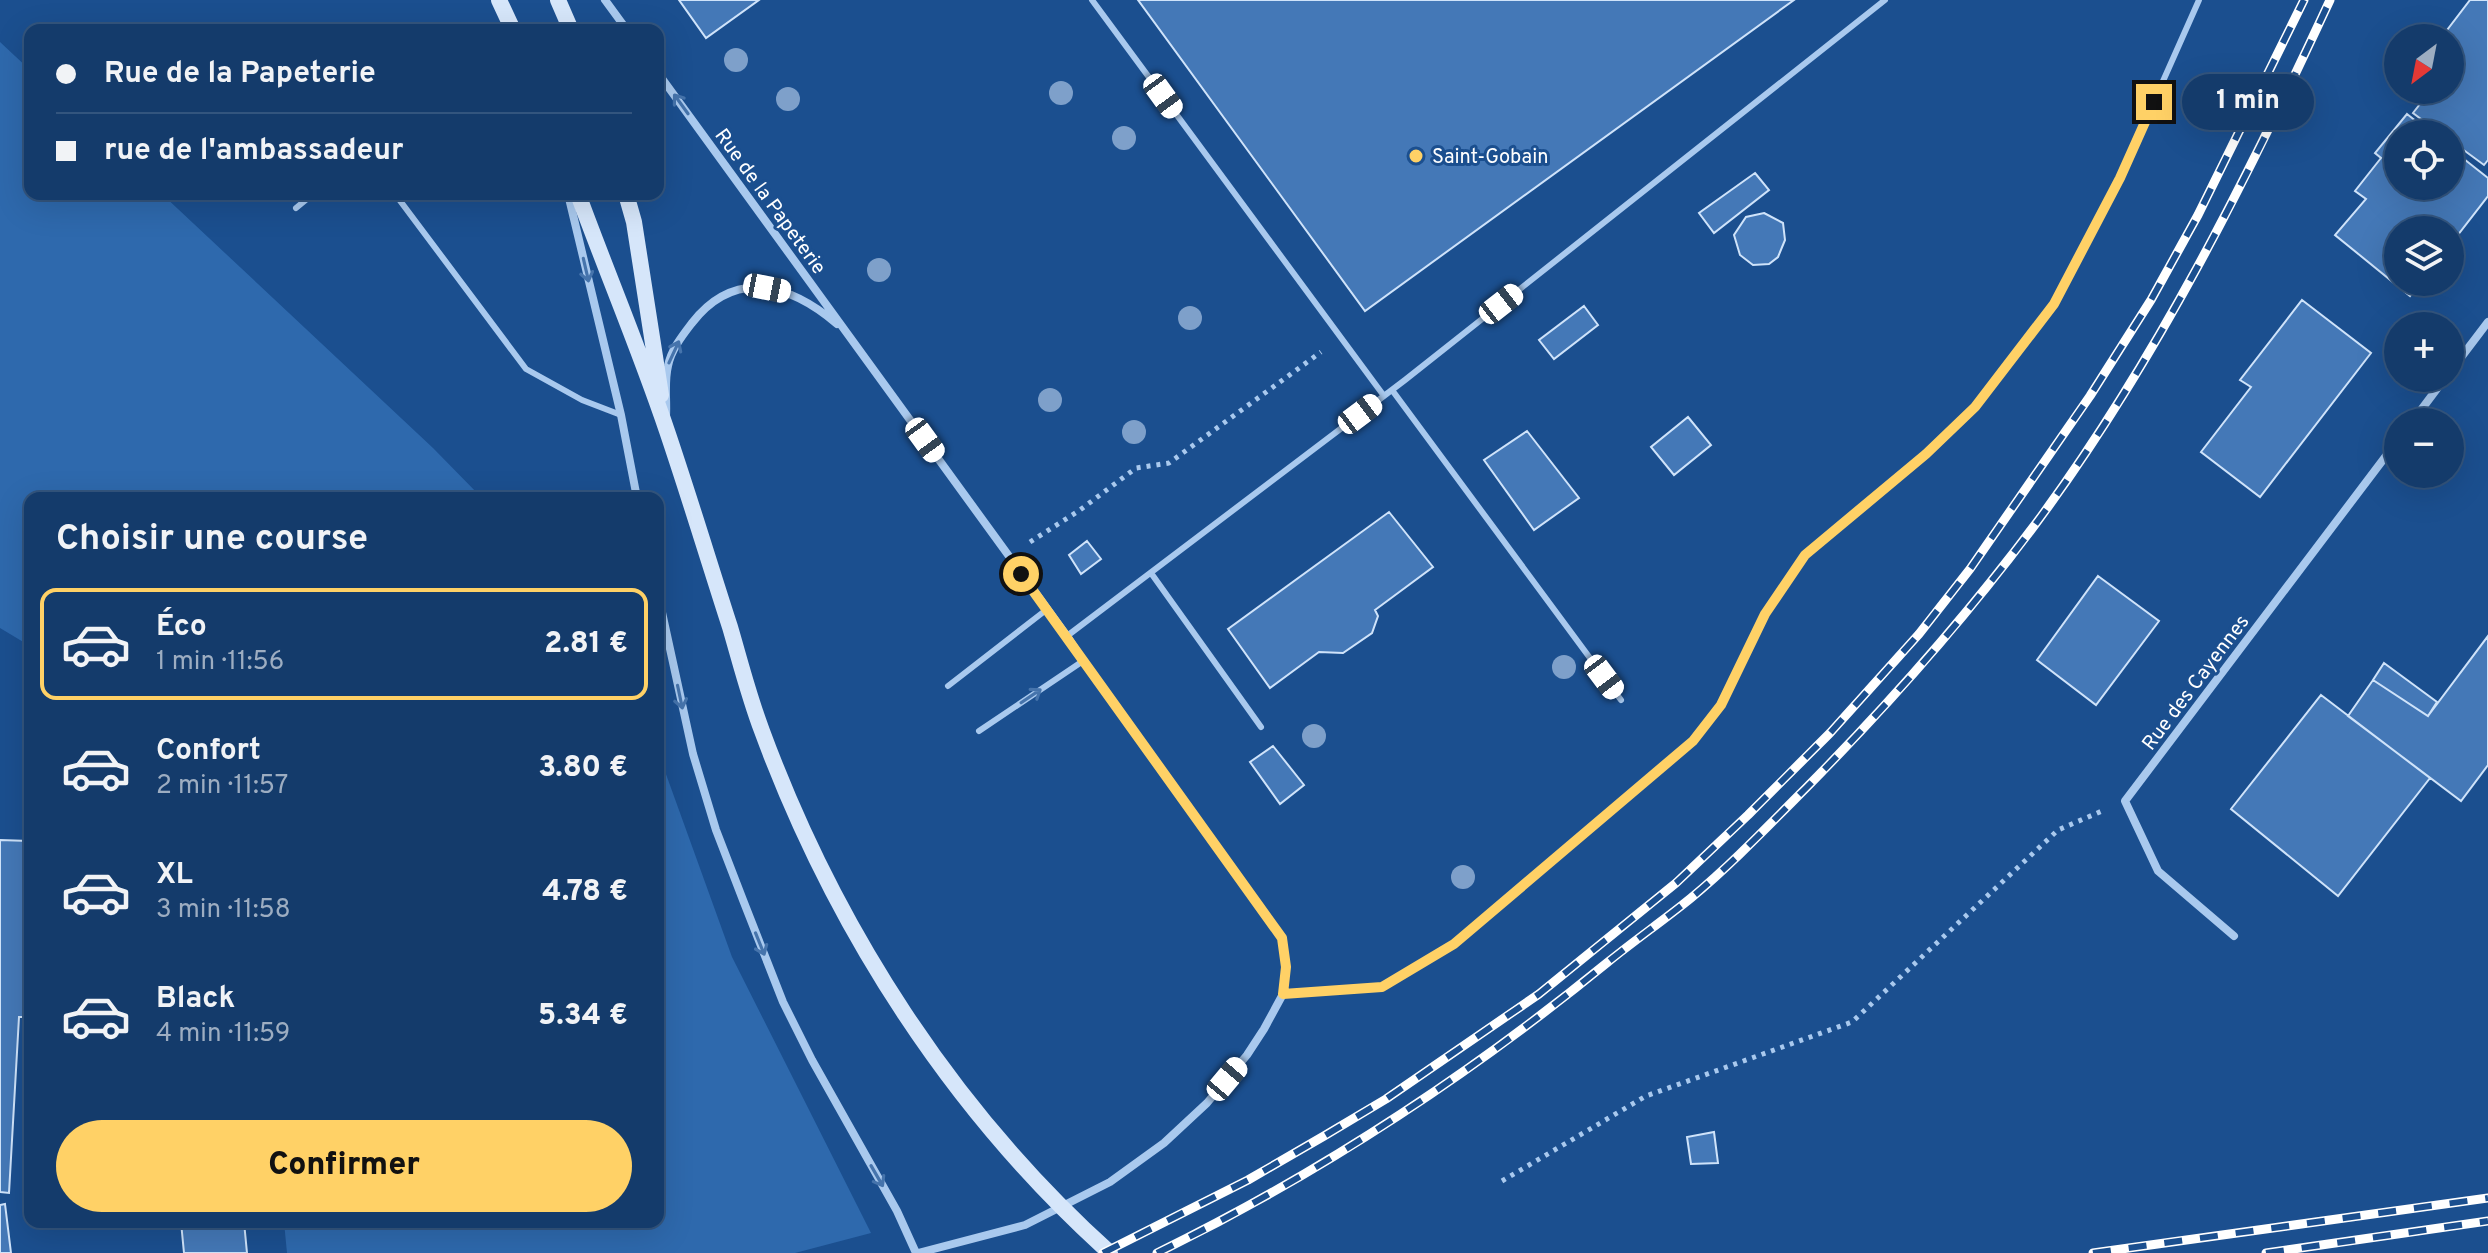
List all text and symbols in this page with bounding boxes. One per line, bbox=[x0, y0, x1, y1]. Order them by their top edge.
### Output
north arrow bbox=[2384, 24, 2464, 104]
map controls bbox=[2384, 24, 2464, 488]
text: Rue de la Papeterie bbox=[104, 56, 376, 93]
car bbox=[1139, 70, 1187, 122]
callout: 1 min bbox=[2182, 74, 2314, 130]
route end bbox=[2136, 84, 2172, 120]
text: 1 min bbox=[2216, 85, 2280, 118]
one-way arrow bbox=[672, 93, 689, 115]
button: locate bbox=[2384, 120, 2464, 200]
street label: Rue de la Papeterie bbox=[708, 124, 831, 280]
text: rue de l'ambassadeur bbox=[104, 133, 404, 170]
place label: Saint-Gobain bbox=[1432, 145, 1548, 171]
marker: Saint-Gobain bbox=[1407, 147, 1425, 165]
button: layers bbox=[2384, 216, 2464, 296]
one-way arrow bbox=[580, 256, 595, 282]
car bbox=[741, 272, 793, 304]
car bbox=[1475, 280, 1527, 328]
button: + bbox=[2384, 312, 2464, 392]
one-way arrow bbox=[667, 340, 682, 364]
car bbox=[1334, 390, 1386, 438]
button: − bbox=[2384, 408, 2464, 488]
car bbox=[901, 414, 949, 466]
text: Choisir une course bbox=[56, 517, 368, 563]
route start bbox=[1003, 556, 1039, 592]
icon: car bbox=[60, 608, 132, 680]
text: Éco bbox=[156, 609, 207, 646]
street label: Rue des Cayennes bbox=[2137, 610, 2256, 756]
text: 2.81 € bbox=[544, 626, 628, 663]
text: 1 min · 11:56 bbox=[156, 646, 284, 679]
car bbox=[1580, 651, 1628, 703]
one-way arrow bbox=[673, 684, 688, 710]
one-way arrow bbox=[1019, 688, 1041, 704]
icon: car bbox=[60, 732, 132, 804]
text: Confort bbox=[156, 733, 261, 770]
text: 3.80 € bbox=[538, 750, 628, 787]
text: 2 min · 11:57 bbox=[156, 770, 288, 803]
icon: car bbox=[60, 856, 132, 928]
text: XL bbox=[156, 857, 193, 894]
text: 4.78 € bbox=[542, 874, 628, 911]
text: 3 min · 11:58 bbox=[156, 894, 291, 927]
one-way arrow bbox=[754, 931, 769, 956]
icon: car bbox=[60, 980, 132, 1052]
text: Black bbox=[156, 981, 235, 1018]
text: 5.34 € bbox=[538, 998, 628, 1035]
text: 4 min · 11:59 bbox=[156, 1018, 290, 1051]
car bbox=[1202, 1053, 1252, 1105]
button: Confirmer bbox=[56, 1120, 632, 1212]
one-way arrow bbox=[869, 1164, 885, 1187]

